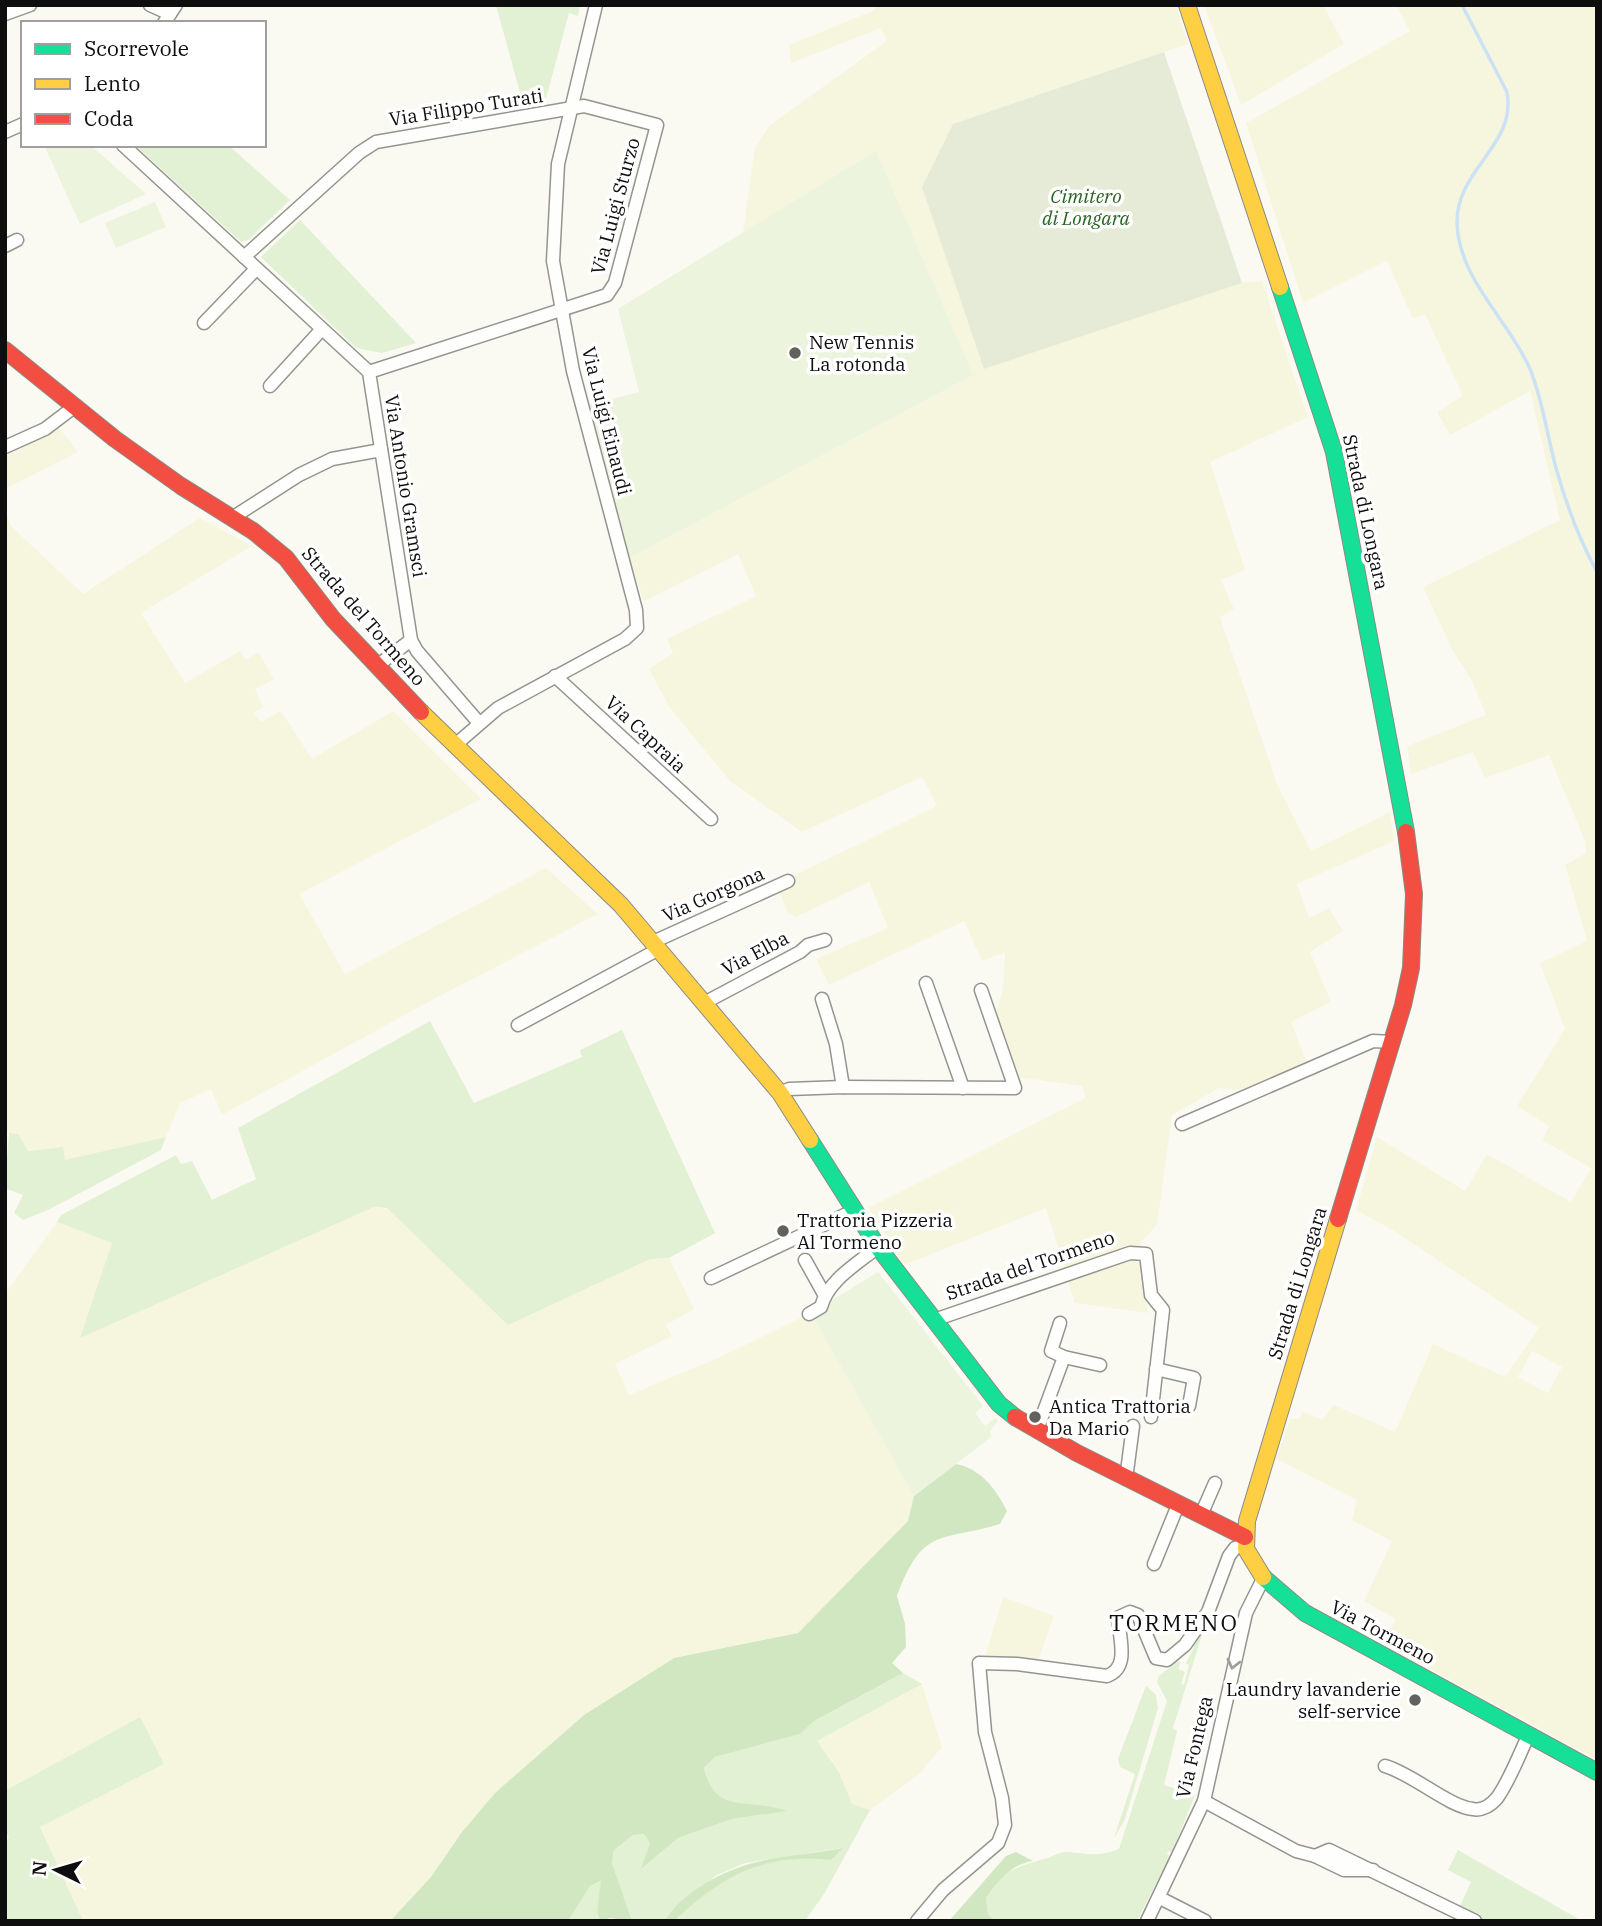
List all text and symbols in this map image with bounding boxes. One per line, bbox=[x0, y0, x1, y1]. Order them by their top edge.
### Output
legend bbox=[21, 21, 266, 147]
text: Scorrevole bbox=[84, 34, 189, 62]
text: Lento bbox=[84, 69, 140, 97]
street label: Via Filippo Turati bbox=[387, 83, 545, 131]
text: Coda bbox=[84, 104, 134, 132]
street label: Via Luigi Sturzo bbox=[585, 135, 645, 277]
park label: Cimitero di Longara bbox=[1042, 184, 1131, 230]
place label: New Tennis La rotonda bbox=[809, 330, 914, 376]
street label: Via Luigi Einaudi bbox=[577, 344, 637, 498]
marker: New Tennis La rotonda bbox=[787, 345, 803, 361]
street label: Via Antonio Gramsci bbox=[380, 393, 432, 579]
street label: Strada di Longara bbox=[1338, 432, 1394, 592]
street label: Strada del Tormeno bbox=[297, 541, 431, 691]
street label: Via Capraia bbox=[600, 690, 692, 778]
street label: Via Gorgona bbox=[658, 861, 768, 927]
street label: Via Elba bbox=[717, 925, 793, 981]
street label: Strada di Longara bbox=[1262, 1204, 1332, 1362]
place label: Trattoria Pizzeria Al Tormeno bbox=[797, 1208, 953, 1254]
marker: Trattoria Pizzeria Al Tormeno bbox=[775, 1223, 791, 1239]
street label: Strada del Tormeno bbox=[943, 1225, 1117, 1305]
place label: Antica Trattoria Da Mario bbox=[1049, 1394, 1191, 1440]
marker: Antica Trattoria Da Mario bbox=[1027, 1409, 1043, 1425]
street label: Via Tormeno bbox=[1327, 1594, 1439, 1670]
district label: TORMENO bbox=[1109, 1607, 1239, 1637]
one-way arrow bbox=[1227, 1657, 1242, 1669]
place label: Laundry lavanderie self-service bbox=[1226, 1677, 1401, 1723]
marker: Laundry lavanderie self-service bbox=[1407, 1692, 1423, 1708]
street label: Via Fontega bbox=[1171, 1693, 1217, 1801]
north arrow bbox=[21, 1835, 91, 1905]
text: N bbox=[26, 1860, 52, 1877]

